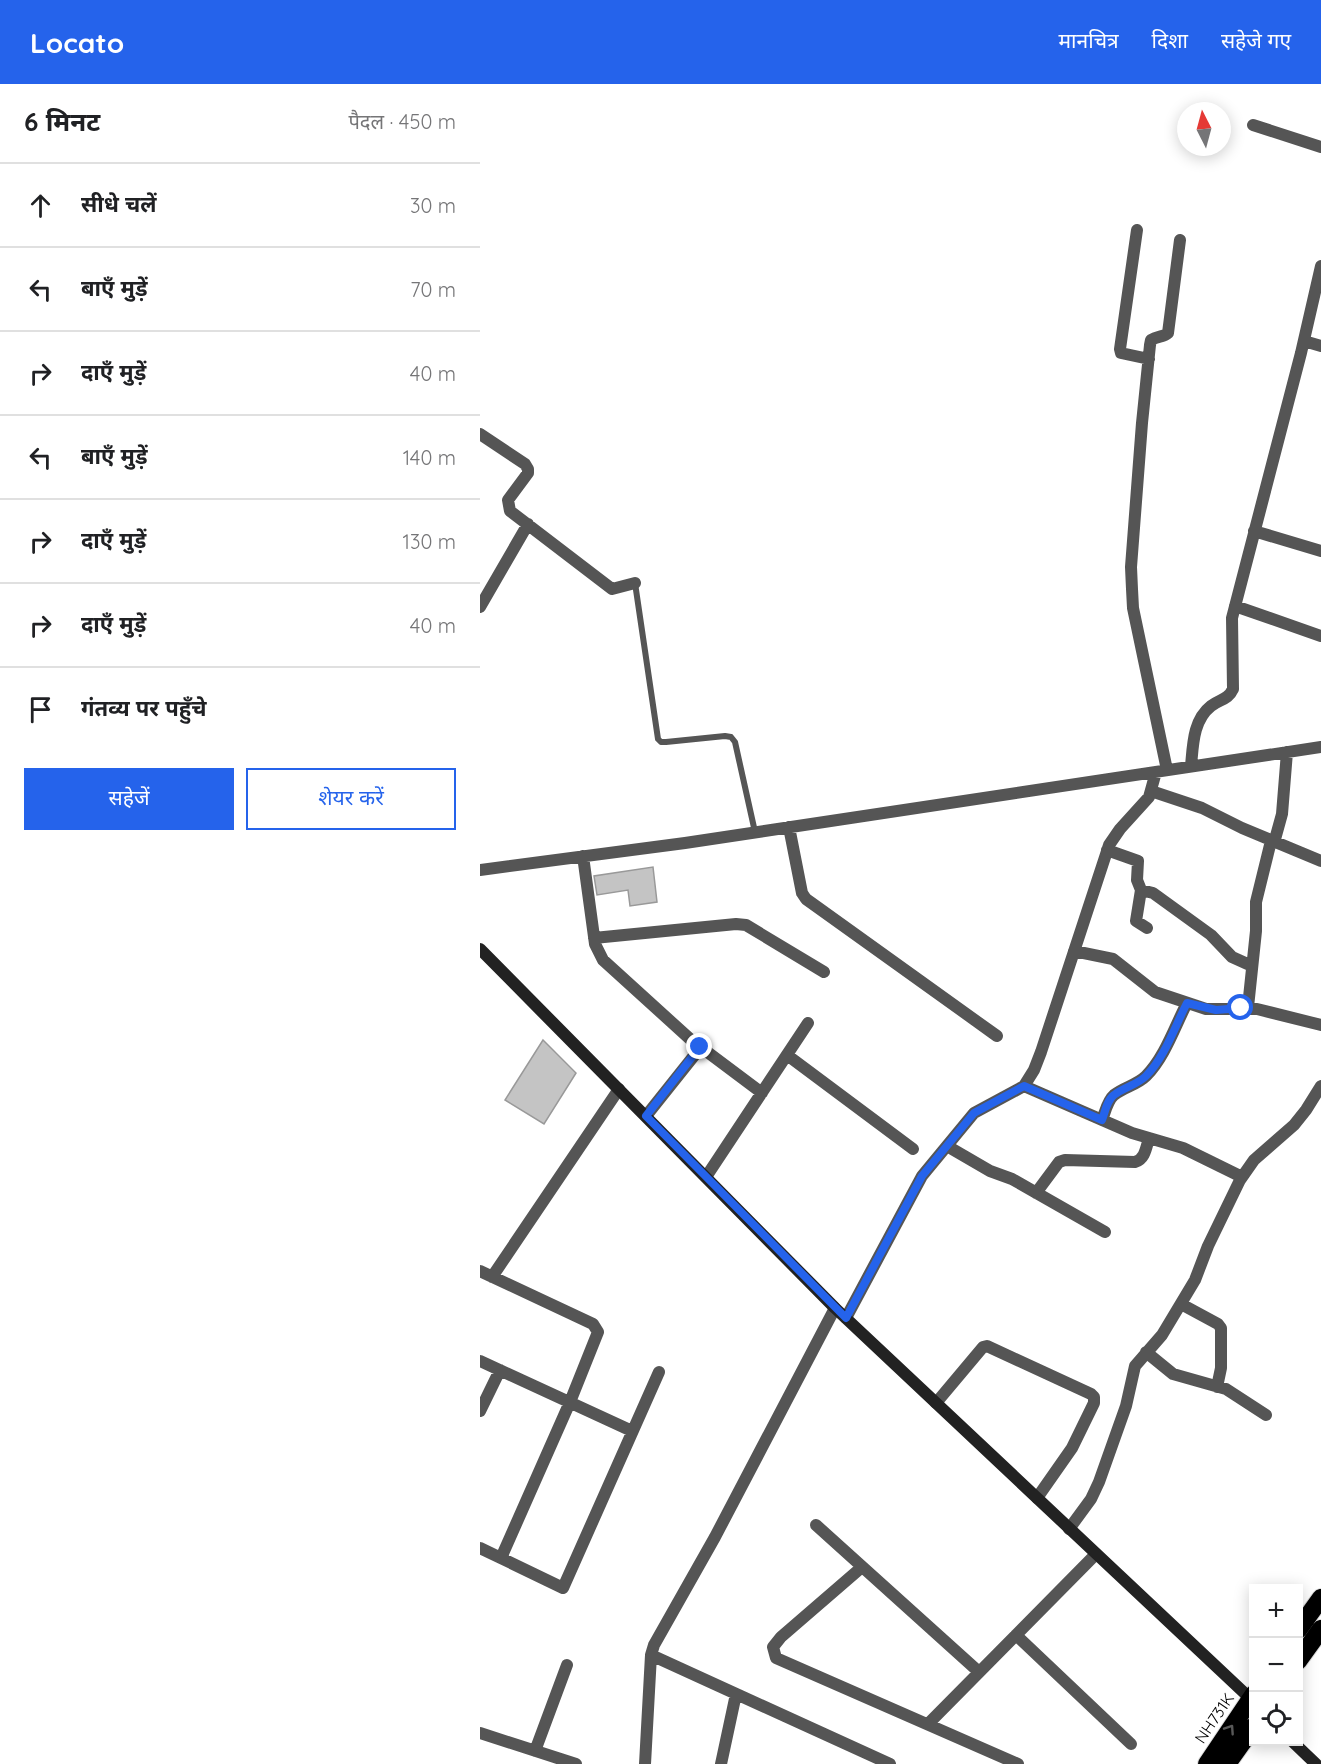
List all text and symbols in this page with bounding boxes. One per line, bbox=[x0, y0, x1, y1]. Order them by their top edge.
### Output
text: Locato bbox=[30, 25, 124, 60]
text: मानचित्र bbox=[1059, 27, 1119, 53]
text: दिशा bbox=[1152, 27, 1188, 53]
text: सहेजे गए bbox=[1221, 27, 1291, 53]
north arrow bbox=[1177, 102, 1231, 156]
text: 6 मिनट bbox=[24, 105, 100, 138]
text: पैदल · 450 m bbox=[348, 109, 456, 134]
icon: ahead bbox=[24, 189, 57, 222]
text: सीधे चलें bbox=[81, 190, 157, 218]
text: 30 m bbox=[410, 193, 456, 218]
icon: left bbox=[24, 273, 57, 306]
text: बाएँ मुड़ें bbox=[81, 274, 147, 302]
text: 70 m bbox=[410, 277, 456, 302]
icon: right bbox=[24, 357, 57, 390]
text: दाएँ मुड़ें bbox=[81, 358, 146, 386]
text: 40 m bbox=[410, 361, 456, 386]
icon: left bbox=[24, 441, 57, 474]
text: बाएँ मुड़ें bbox=[81, 442, 147, 470]
text: 140 m bbox=[403, 445, 456, 470]
icon: right bbox=[24, 525, 57, 558]
text: दाएँ मुड़ें bbox=[81, 526, 146, 554]
text: 130 m bbox=[403, 529, 456, 554]
icon: right bbox=[24, 609, 57, 642]
text: दाएँ मुड़ें bbox=[81, 610, 146, 638]
text: 40 m bbox=[410, 613, 456, 638]
icon: arrive bbox=[24, 693, 57, 726]
text: गंतव्य पर पहुँचे bbox=[81, 694, 206, 722]
button: सहेजें bbox=[24, 768, 234, 830]
button: शेयर करें bbox=[246, 768, 456, 830]
route start bbox=[1227, 994, 1253, 1020]
route end bbox=[686, 1033, 712, 1059]
map controls bbox=[1249, 1584, 1303, 1746]
button: + bbox=[1249, 1584, 1303, 1638]
button: − bbox=[1249, 1638, 1303, 1692]
street label: NH731K bbox=[1190, 1689, 1238, 1747]
button: locate bbox=[1249, 1692, 1303, 1746]
one-way arrow bbox=[1223, 1725, 1234, 1736]

